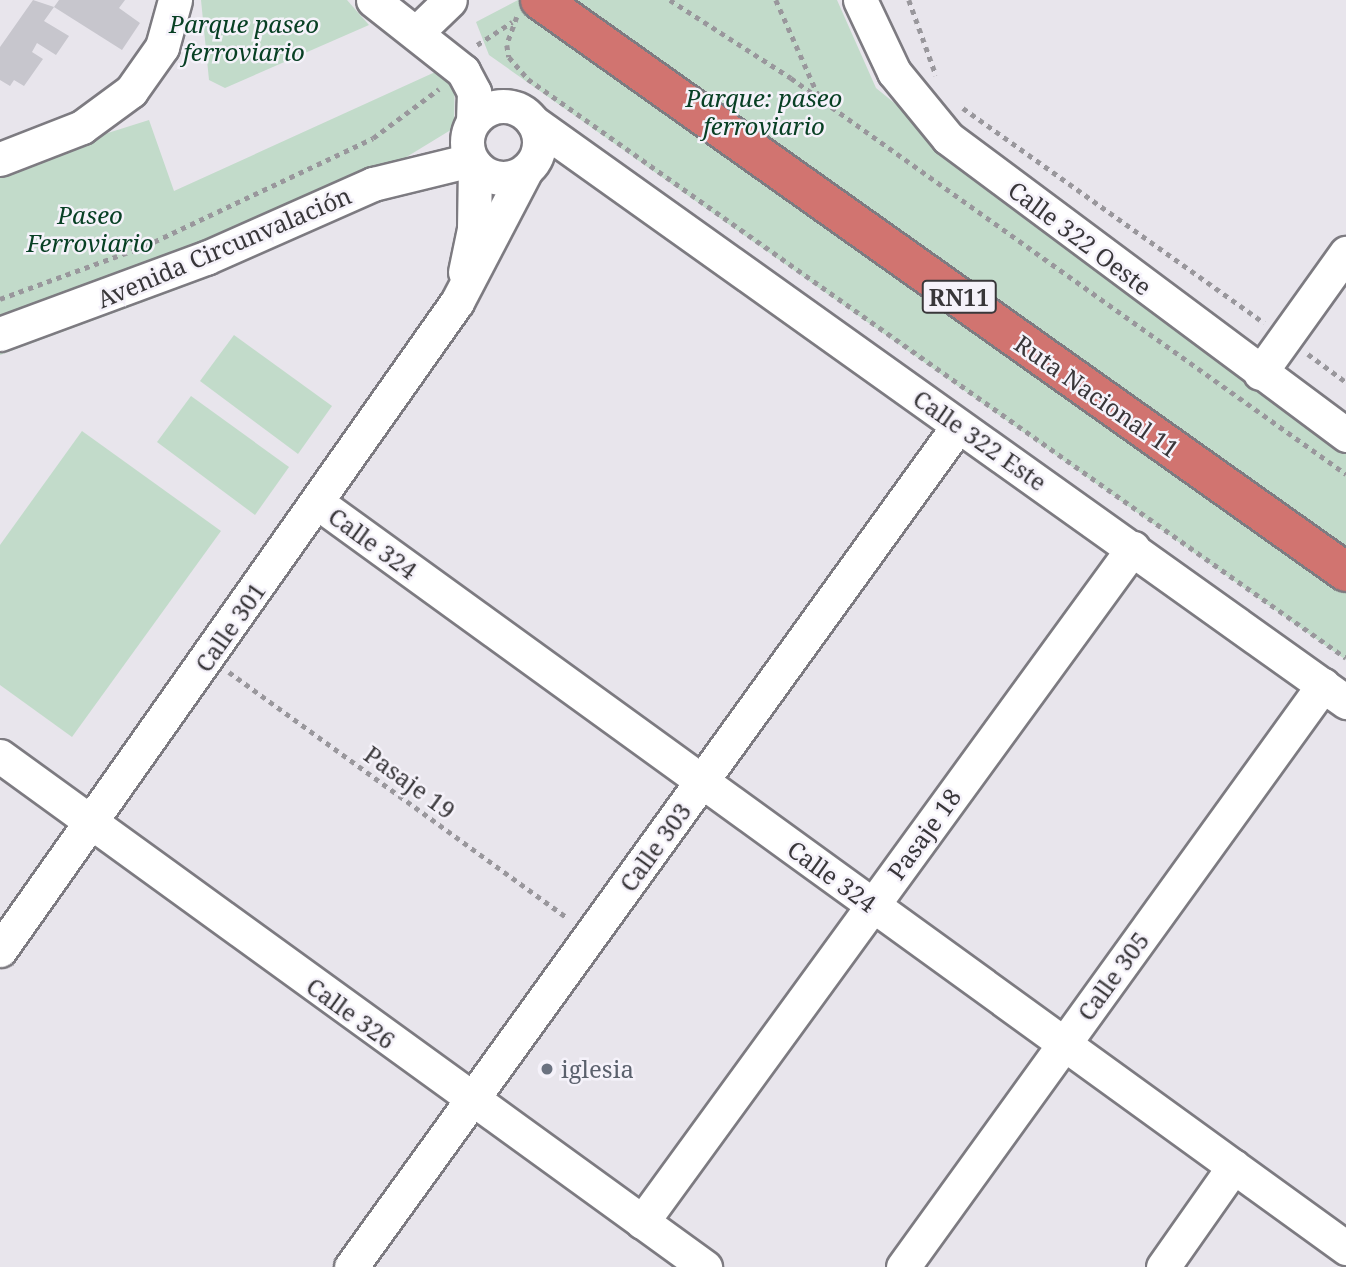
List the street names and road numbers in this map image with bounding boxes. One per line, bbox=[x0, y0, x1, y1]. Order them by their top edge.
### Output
street label: Calle 322 Oeste bbox=[1003, 175, 1157, 301]
street label: Avenida Circunvalación bbox=[93, 180, 355, 314]
road number: RN11 bbox=[920, 278, 998, 316]
street label: Ruta Nacional 11 bbox=[1009, 329, 1185, 463]
street label: Calle 322 Este bbox=[908, 384, 1052, 496]
street label: Calle 324 bbox=[323, 501, 423, 585]
street label: Calle 301 bbox=[189, 577, 271, 677]
street label: Pasaje 19 bbox=[359, 739, 461, 825]
street label: Pasaje 18 bbox=[881, 783, 967, 885]
street label: Calle 303 bbox=[613, 797, 697, 897]
street label: Calle 324 bbox=[782, 834, 882, 918]
street label: Calle 305 bbox=[1071, 926, 1155, 1026]
street label: Calle 326 bbox=[301, 971, 401, 1055]

